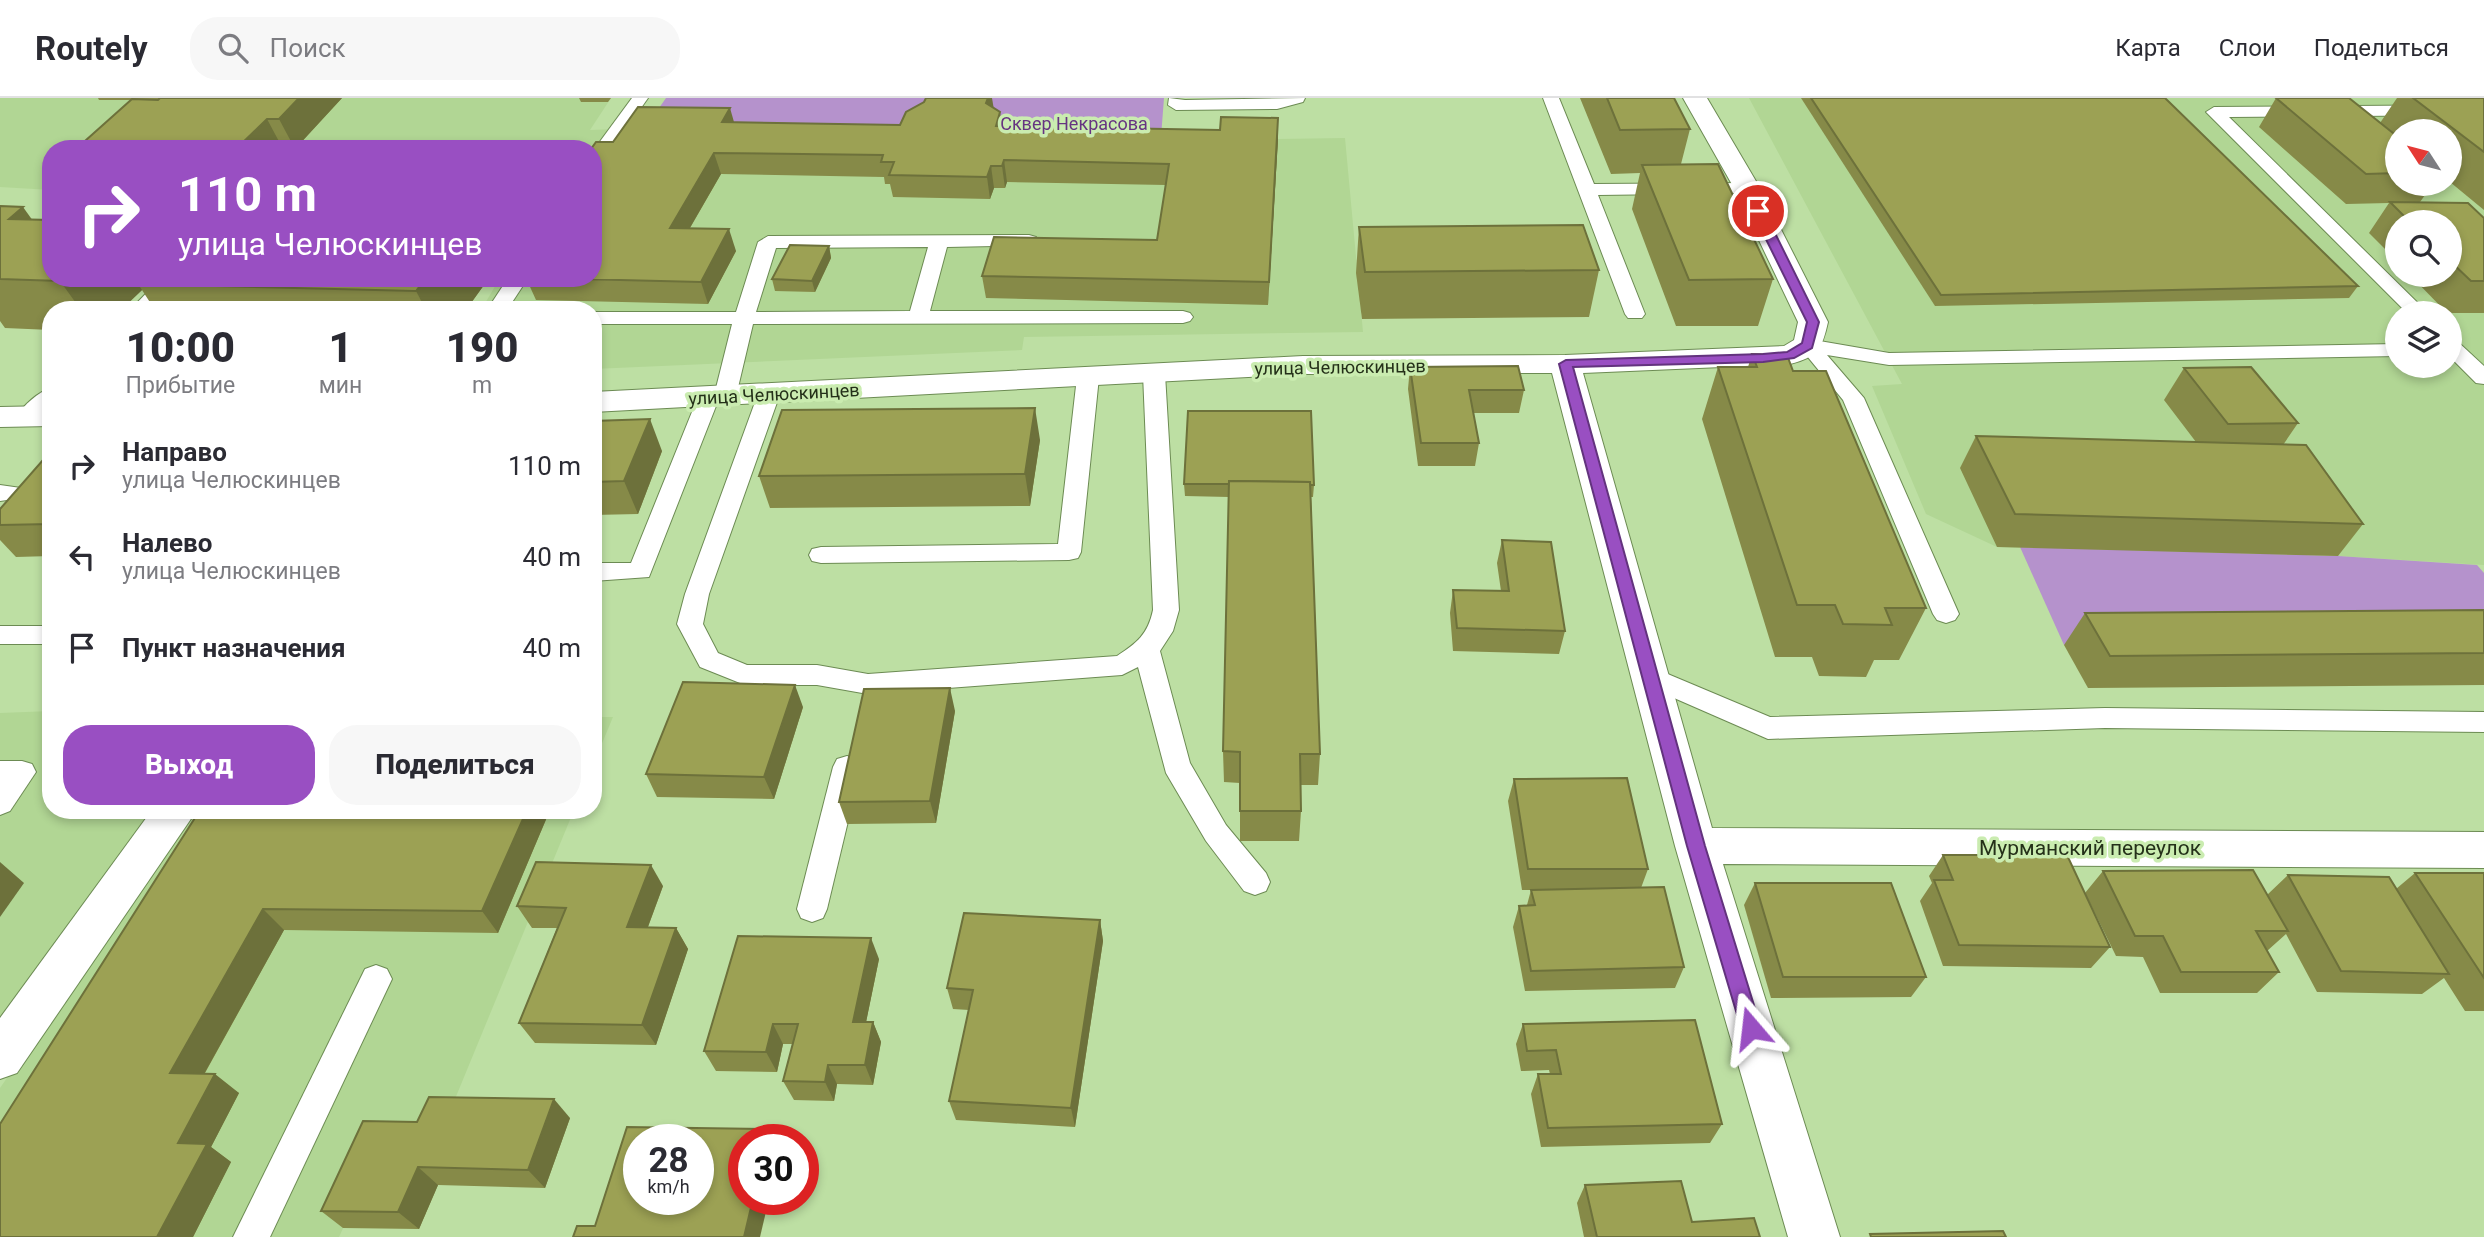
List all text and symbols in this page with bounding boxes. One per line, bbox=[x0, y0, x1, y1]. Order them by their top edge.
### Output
search box bbox=[190, 17, 680, 80]
text: Routely bbox=[35, 29, 148, 68]
icon: search bbox=[214, 29, 252, 67]
text: Поиск bbox=[270, 33, 346, 63]
text: Карта bbox=[2115, 34, 2181, 62]
text: Слои bbox=[2219, 34, 2276, 62]
text: Поделиться bbox=[2314, 34, 2449, 62]
park label: Сквер Некрасова bbox=[1000, 113, 1148, 134]
north arrow bbox=[2385, 119, 2462, 196]
map controls bbox=[2385, 119, 2462, 378]
text: 110 m bbox=[178, 166, 317, 223]
icon: right bbox=[63, 168, 154, 259]
pin bbox=[1728, 181, 1788, 241]
icon: arrive bbox=[1739, 192, 1777, 230]
button: search bbox=[2385, 210, 2462, 287]
text: улица Челюскинцев bbox=[178, 225, 482, 263]
button: layers bbox=[2385, 301, 2462, 378]
text: 10:00 bbox=[126, 323, 235, 372]
text: 1 bbox=[328, 323, 353, 372]
text: 190 bbox=[446, 323, 519, 372]
street label: улица Челюскинцев bbox=[1254, 355, 1426, 379]
text: Прибытие bbox=[126, 372, 235, 399]
text: мин bbox=[319, 372, 362, 399]
text: m bbox=[472, 372, 492, 399]
street label: улица Челюскинцев bbox=[688, 379, 860, 409]
text: Направо bbox=[122, 437, 227, 467]
icon: right bbox=[63, 447, 101, 485]
text: 110 m bbox=[508, 451, 581, 481]
text: улица Челюскинцев bbox=[122, 467, 341, 494]
text: Налево bbox=[122, 528, 212, 558]
icon: left bbox=[63, 538, 101, 576]
text: 40 m bbox=[523, 542, 581, 572]
text: улица Челюскинцев bbox=[122, 558, 341, 585]
icon: arrive bbox=[63, 629, 101, 667]
text: Пункт назначения bbox=[122, 633, 346, 663]
text: 40 m bbox=[523, 633, 581, 663]
button: Выход bbox=[63, 725, 315, 805]
button: Поделиться bbox=[329, 725, 581, 805]
street label: Мурманский переулок bbox=[1979, 836, 2202, 860]
position arrow bbox=[1714, 991, 1788, 1065]
speed limit sign: 30 bbox=[728, 1124, 819, 1215]
text: 28 bbox=[648, 1140, 689, 1181]
text: km/h bbox=[647, 1176, 690, 1197]

